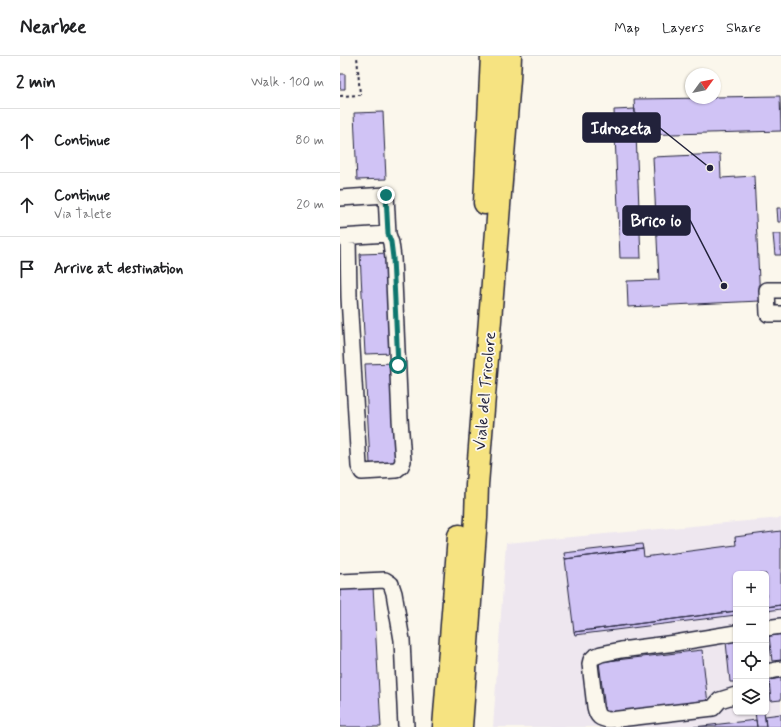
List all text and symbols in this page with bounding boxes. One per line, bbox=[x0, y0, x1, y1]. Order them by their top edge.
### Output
text: Nearbee bbox=[20, 15, 86, 40]
text: Map bbox=[614, 19, 640, 37]
text: Layers bbox=[662, 19, 704, 37]
text: Share bbox=[726, 19, 761, 37]
north arrow bbox=[685, 68, 721, 104]
text: 2 min bbox=[16, 71, 56, 93]
text: Walk · 100 m bbox=[251, 74, 324, 91]
callout: Idrozeta bbox=[583, 113, 660, 142]
text: Idrozeta bbox=[590, 118, 652, 140]
icon: ahead bbox=[16, 130, 38, 152]
text: Continue bbox=[54, 131, 110, 151]
text: 80 m bbox=[295, 132, 324, 149]
text: Continue bbox=[54, 186, 110, 206]
route end bbox=[377, 186, 395, 204]
icon: ahead bbox=[16, 194, 38, 216]
text: 20 m bbox=[296, 196, 324, 213]
text: Via Talete bbox=[54, 206, 112, 223]
callout: Brico io bbox=[623, 206, 690, 235]
text: Brico io bbox=[630, 210, 682, 232]
icon: arrive bbox=[16, 258, 38, 280]
text: Arrive at destination bbox=[54, 259, 183, 279]
street label: Viale del Tricolore bbox=[470, 331, 501, 451]
route start bbox=[389, 356, 407, 374]
map controls bbox=[733, 571, 769, 715]
button: + bbox=[733, 571, 769, 607]
button: − bbox=[733, 607, 769, 643]
button: locate bbox=[733, 643, 769, 679]
button: layers bbox=[733, 679, 769, 715]

